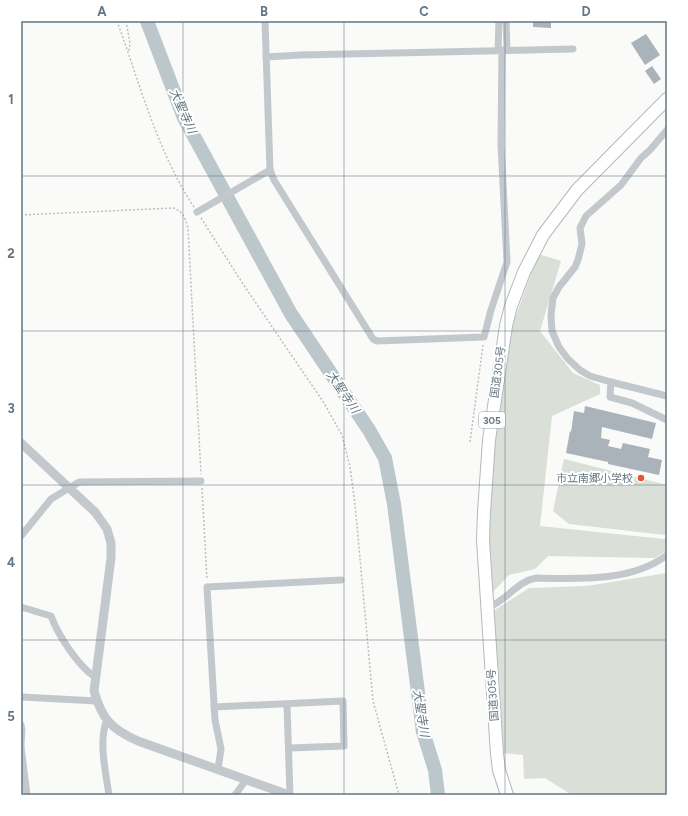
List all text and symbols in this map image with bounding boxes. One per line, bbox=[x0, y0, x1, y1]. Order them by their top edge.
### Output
text: A bbox=[97, 4, 107, 19]
text: B bbox=[260, 4, 268, 19]
text: C bbox=[419, 4, 429, 19]
text: D bbox=[581, 4, 591, 19]
water label: 大聖寺川 bbox=[167, 86, 200, 138]
text: 1 bbox=[8, 92, 14, 107]
text: 2 bbox=[7, 246, 15, 261]
street label: 国道305号 bbox=[488, 345, 508, 399]
water label: 大聖寺川 bbox=[324, 368, 363, 417]
text: 3 bbox=[7, 401, 15, 416]
road number: 305 bbox=[479, 412, 505, 428]
place label: 市立南郷小学校 bbox=[556, 472, 633, 485]
marker: 市立南郷小学校 bbox=[636, 473, 646, 483]
text: 4 bbox=[7, 555, 15, 570]
street label: 国道305号 bbox=[485, 668, 501, 722]
water label: 大聖寺川 bbox=[410, 688, 432, 740]
text: 5 bbox=[7, 709, 15, 724]

